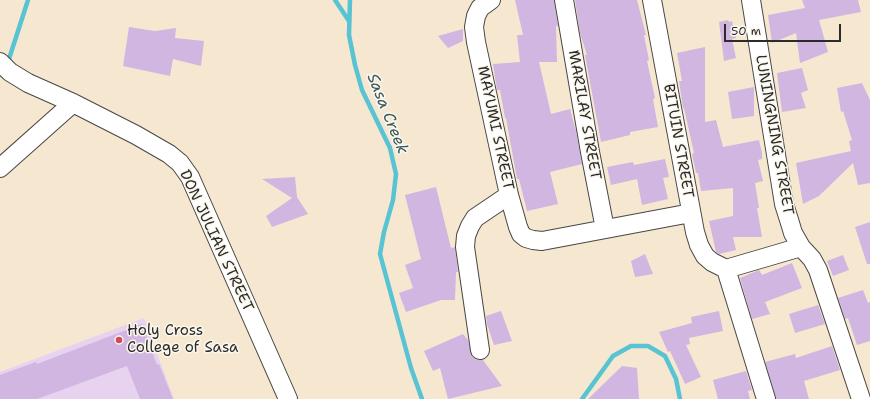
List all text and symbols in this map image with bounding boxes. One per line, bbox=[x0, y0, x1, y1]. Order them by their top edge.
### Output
scale bar bbox=[726, 16, 843, 42]
text: 50 m bbox=[731, 23, 761, 39]
street label: MARILAY STREET bbox=[564, 49, 604, 181]
street label: LUNINGNING STREET bbox=[751, 54, 797, 216]
street label: MAYUMI STREET bbox=[473, 64, 517, 192]
water label: Sasa Creek bbox=[362, 71, 412, 157]
street label: BITUIN STREET bbox=[659, 82, 697, 200]
street label: DON JULIAN STREET bbox=[175, 167, 257, 315]
place label: Holy Cross College of Sasa bbox=[127, 322, 238, 357]
marker: Holy Cross College of Sasa bbox=[114, 335, 124, 345]

